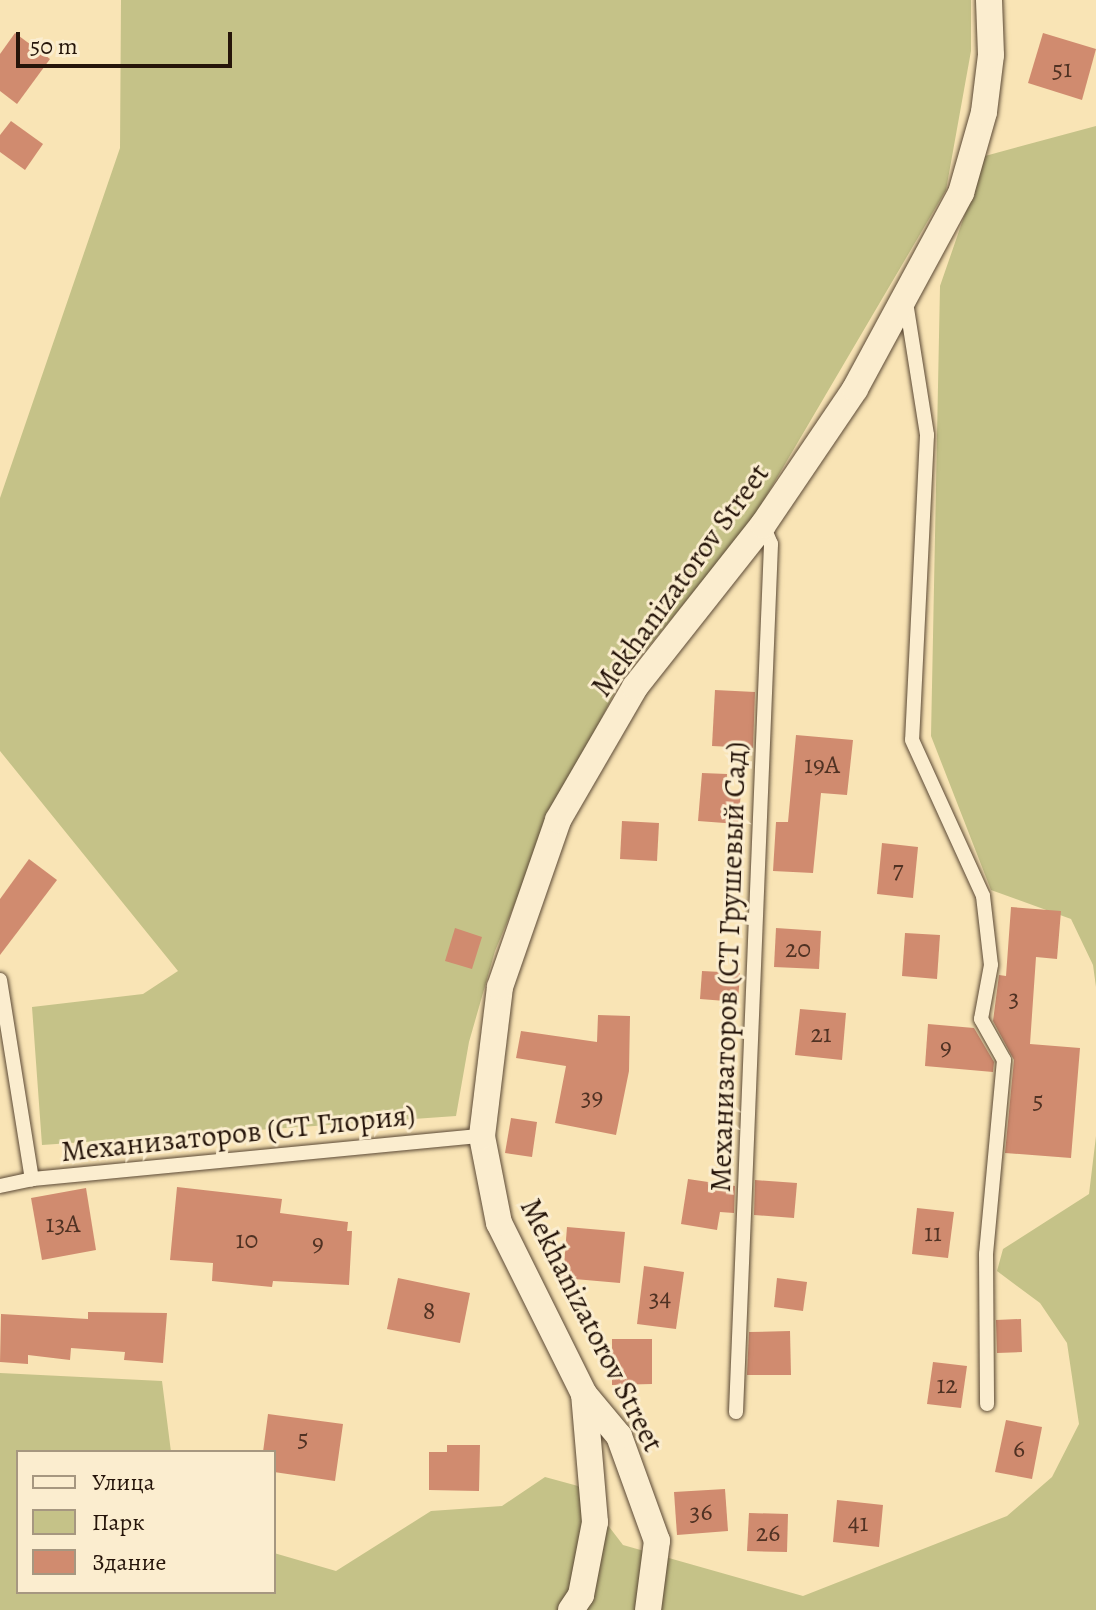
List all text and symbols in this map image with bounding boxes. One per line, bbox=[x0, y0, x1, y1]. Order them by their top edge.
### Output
scale bar bbox=[20, 16, 236, 66]
text: 50 m bbox=[30, 30, 78, 62]
house number: 51 bbox=[1052, 53, 1072, 85]
street label: Mekhanizatorov Street bbox=[583, 456, 777, 704]
street label: Механизаторов (СТ Грушевый Сад) bbox=[702, 741, 754, 1193]
house number: 19А bbox=[804, 749, 840, 781]
house number: 7 bbox=[893, 854, 903, 886]
house number: 20 bbox=[785, 933, 811, 965]
house number: 3 bbox=[1009, 982, 1019, 1014]
house number: 21 bbox=[810, 1018, 832, 1050]
house number: 9 bbox=[940, 1031, 952, 1063]
house number: 39 bbox=[581, 1081, 603, 1113]
house number: 5 bbox=[1032, 1084, 1044, 1116]
street label: Механизаторов (СТ Глория) bbox=[59, 1096, 417, 1170]
street label: Mekhanizatorov Street bbox=[513, 1192, 671, 1458]
house number: 13А bbox=[46, 1208, 80, 1240]
house number: 11 bbox=[924, 1217, 942, 1249]
house number: 10 bbox=[236, 1224, 258, 1256]
house number: 9 bbox=[312, 1227, 324, 1259]
house number: 34 bbox=[649, 1282, 671, 1314]
house number: 8 bbox=[423, 1295, 435, 1327]
house number: 12 bbox=[936, 1369, 958, 1401]
house number: 5 bbox=[297, 1422, 309, 1454]
house number: 6 bbox=[1013, 1433, 1025, 1465]
legend bbox=[16, 1450, 276, 1594]
text: Улица bbox=[92, 1466, 155, 1498]
house number: 36 bbox=[690, 1496, 712, 1528]
text: Парк bbox=[92, 1506, 145, 1538]
house number: 41 bbox=[848, 1507, 868, 1539]
house number: 26 bbox=[756, 1517, 780, 1549]
text: Здание bbox=[92, 1546, 167, 1578]

